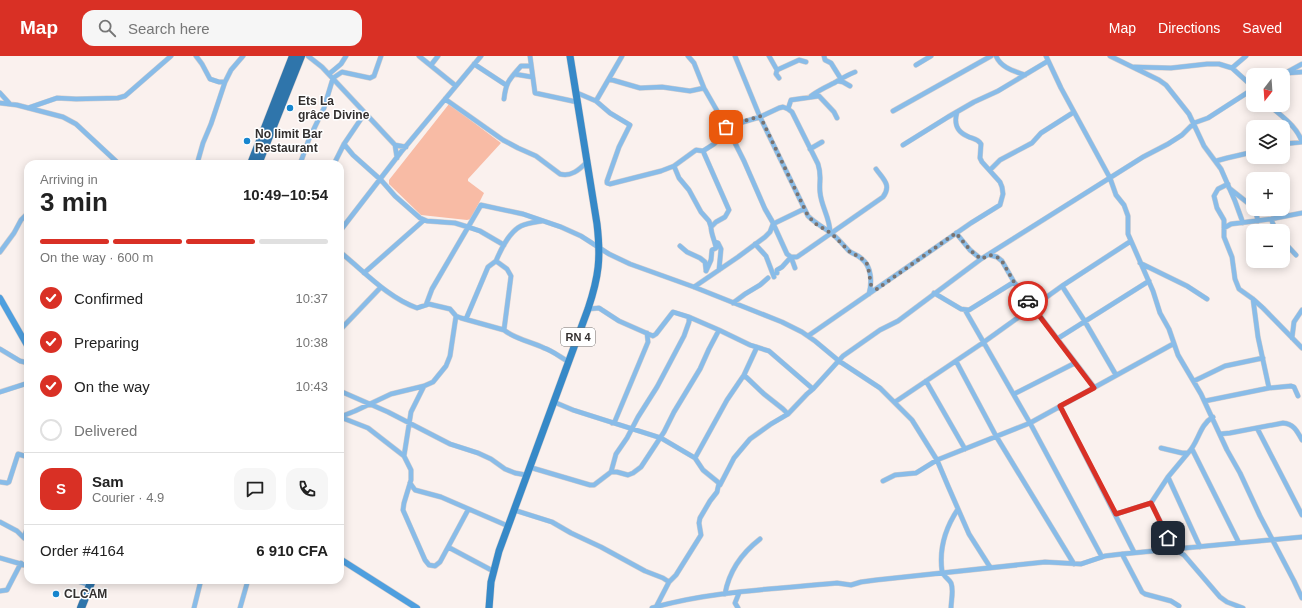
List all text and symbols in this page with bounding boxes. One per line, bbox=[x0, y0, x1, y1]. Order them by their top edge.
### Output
search box bbox=[82, 10, 362, 46]
text: Map bbox=[20, 17, 58, 38]
icon: search bbox=[96, 17, 118, 39]
text: Search here bbox=[128, 20, 210, 37]
text: Map bbox=[1109, 20, 1136, 36]
text: Directions bbox=[1158, 20, 1220, 36]
text: Saved bbox=[1242, 20, 1282, 36]
north arrow bbox=[1246, 68, 1290, 112]
map controls bbox=[1246, 68, 1290, 268]
place label: Ets La grâce Divine bbox=[298, 94, 370, 122]
marker: Ets La grâce Divine bbox=[285, 103, 295, 113]
pin bbox=[709, 110, 743, 144]
icon: bag bbox=[715, 116, 737, 138]
button: layers bbox=[1246, 120, 1290, 164]
place label: No limit Bar Restaurant bbox=[255, 127, 323, 155]
marker: No limit Bar Restaurant bbox=[242, 136, 252, 146]
text: Arriving in bbox=[40, 172, 98, 187]
button: + bbox=[1246, 172, 1290, 216]
text: 10:49–10:54 bbox=[243, 186, 328, 203]
text: 3 min bbox=[40, 187, 108, 217]
button: − bbox=[1246, 224, 1290, 268]
text: On the way · 600 m bbox=[40, 250, 153, 265]
courier bbox=[1008, 281, 1048, 321]
icon: check bbox=[40, 287, 62, 309]
text: Confirmed bbox=[74, 290, 143, 307]
icon: car bbox=[1017, 290, 1039, 312]
text: 10:37 bbox=[295, 291, 328, 306]
road number: RN 4 bbox=[561, 328, 595, 346]
icon: check bbox=[40, 331, 62, 353]
text: Preparing bbox=[74, 334, 139, 351]
text: 10:38 bbox=[295, 335, 328, 350]
icon: check bbox=[40, 375, 62, 397]
text: On the way bbox=[74, 378, 150, 395]
text: 10:43 bbox=[295, 379, 328, 394]
text: Delivered bbox=[74, 422, 137, 439]
button: chat bbox=[234, 468, 276, 510]
button: phone bbox=[286, 468, 328, 510]
text: Sam bbox=[92, 473, 124, 490]
text: S bbox=[56, 480, 66, 497]
text: Courier · 4.9 bbox=[92, 490, 164, 505]
pin bbox=[1151, 521, 1185, 555]
icon: home bbox=[1157, 527, 1179, 549]
text: Order #4164 bbox=[40, 542, 124, 559]
text: 6 910 CFA bbox=[256, 542, 328, 559]
place label: CLCAM bbox=[64, 587, 107, 601]
marker: CLCAM bbox=[51, 589, 61, 599]

